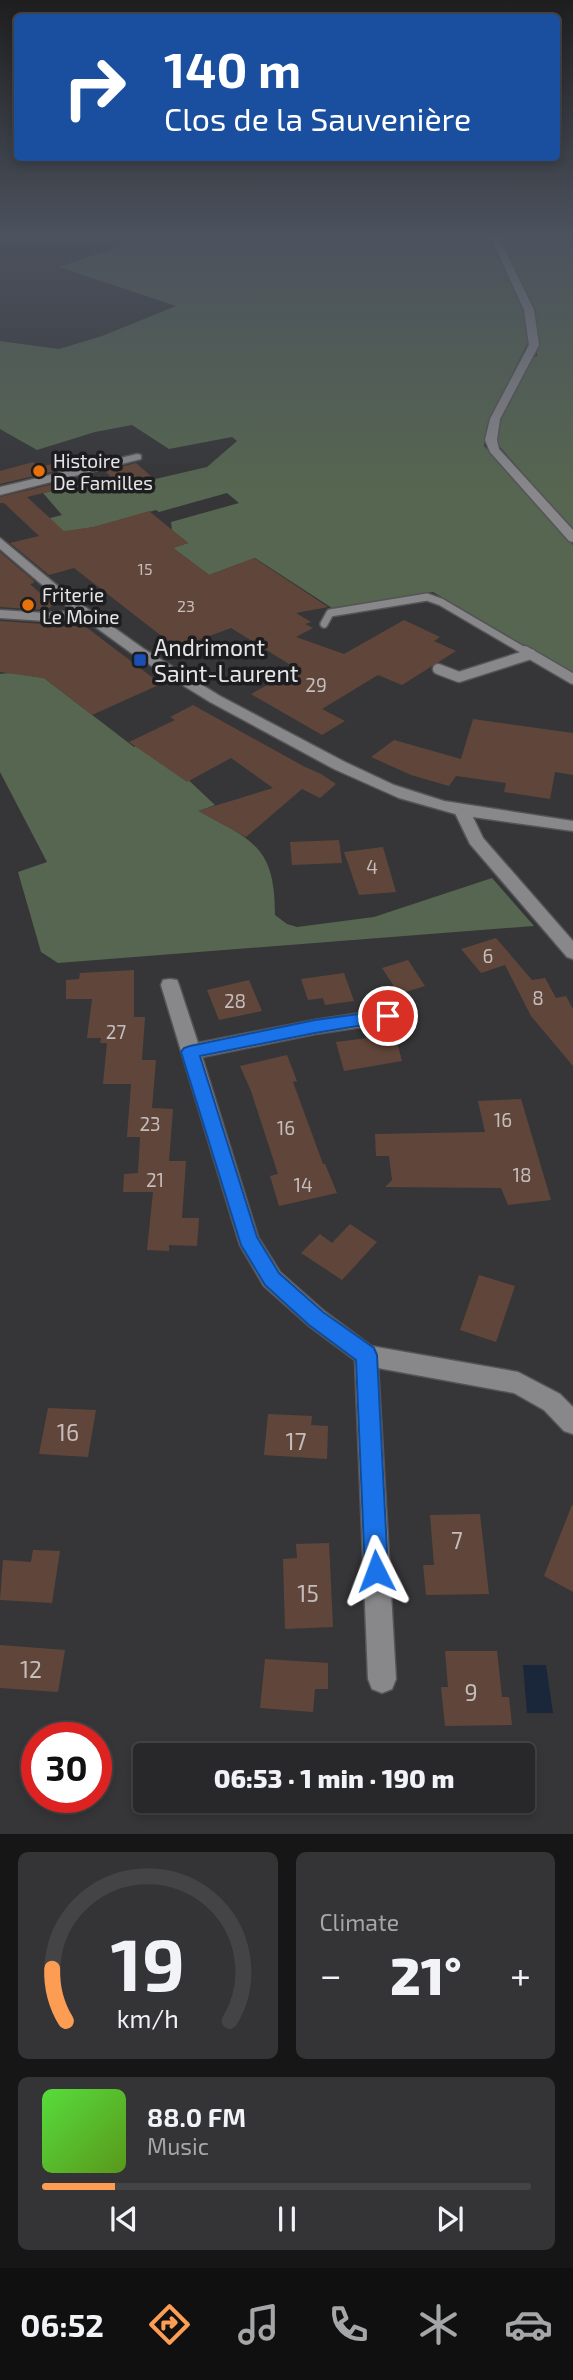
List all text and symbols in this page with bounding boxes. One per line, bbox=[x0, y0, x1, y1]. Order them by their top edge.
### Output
text: 140 m bbox=[164, 39, 301, 98]
icon: right bbox=[49, 42, 140, 133]
text: Clos de la Sauvenière bbox=[164, 99, 471, 137]
place label: Histoire De Familles bbox=[53, 449, 153, 494]
marker: Histoire De Familles bbox=[31, 463, 47, 479]
house number: 15 bbox=[138, 559, 152, 578]
place label: Friterie Le Moine bbox=[42, 583, 120, 628]
house number: 23 bbox=[177, 596, 195, 615]
marker: Friterie Le Moine bbox=[20, 597, 36, 613]
place label: Andrimont Saint-Laurent bbox=[154, 633, 299, 687]
marker: Andrimont Saint-Laurent bbox=[132, 652, 148, 668]
house number: 29 bbox=[305, 673, 327, 696]
house number: 4 bbox=[366, 855, 378, 878]
house number: 6 bbox=[483, 944, 493, 967]
pin bbox=[358, 986, 418, 1046]
house number: 8 bbox=[532, 986, 544, 1009]
house number: 28 bbox=[224, 989, 246, 1012]
icon: arrive bbox=[369, 997, 407, 1035]
house number: 27 bbox=[106, 1020, 126, 1043]
house number: 16 bbox=[494, 1108, 512, 1131]
house number: 23 bbox=[139, 1112, 161, 1135]
house number: 16 bbox=[277, 1116, 295, 1139]
house number: 18 bbox=[512, 1163, 532, 1186]
house number: 21 bbox=[146, 1168, 164, 1191]
house number: 14 bbox=[293, 1173, 313, 1196]
house number: 16 bbox=[57, 1418, 79, 1446]
house number: 17 bbox=[286, 1427, 307, 1455]
house number: 7 bbox=[451, 1526, 463, 1554]
position arrow bbox=[339, 1534, 413, 1608]
house number: 15 bbox=[297, 1579, 319, 1607]
house number: 12 bbox=[20, 1655, 42, 1683]
house number: 9 bbox=[464, 1678, 478, 1706]
speed limit sign: 30 bbox=[21, 1722, 112, 1813]
text: 06:53 · 1 min · 190 m bbox=[214, 1762, 454, 1793]
text: Climate bbox=[320, 1908, 399, 1936]
text: 19 bbox=[111, 1919, 185, 2007]
text: 21° bbox=[390, 1943, 462, 2005]
text: − bbox=[320, 1951, 342, 1997]
text: + bbox=[510, 1951, 531, 1997]
text: km/h bbox=[117, 2003, 179, 2033]
text: 88.0 FM bbox=[147, 2101, 246, 2132]
text: Music bbox=[147, 2132, 209, 2160]
icon: previous bbox=[105, 2200, 143, 2238]
icon: pause bbox=[268, 2200, 306, 2238]
icon: next bbox=[431, 2200, 469, 2238]
icon: directions bbox=[145, 2300, 194, 2349]
icon: music bbox=[234, 2300, 283, 2349]
icon: phone bbox=[324, 2300, 373, 2349]
icon: climate bbox=[414, 2300, 463, 2349]
icon: car bbox=[504, 2300, 553, 2349]
text: 06:52 bbox=[20, 2305, 104, 2343]

